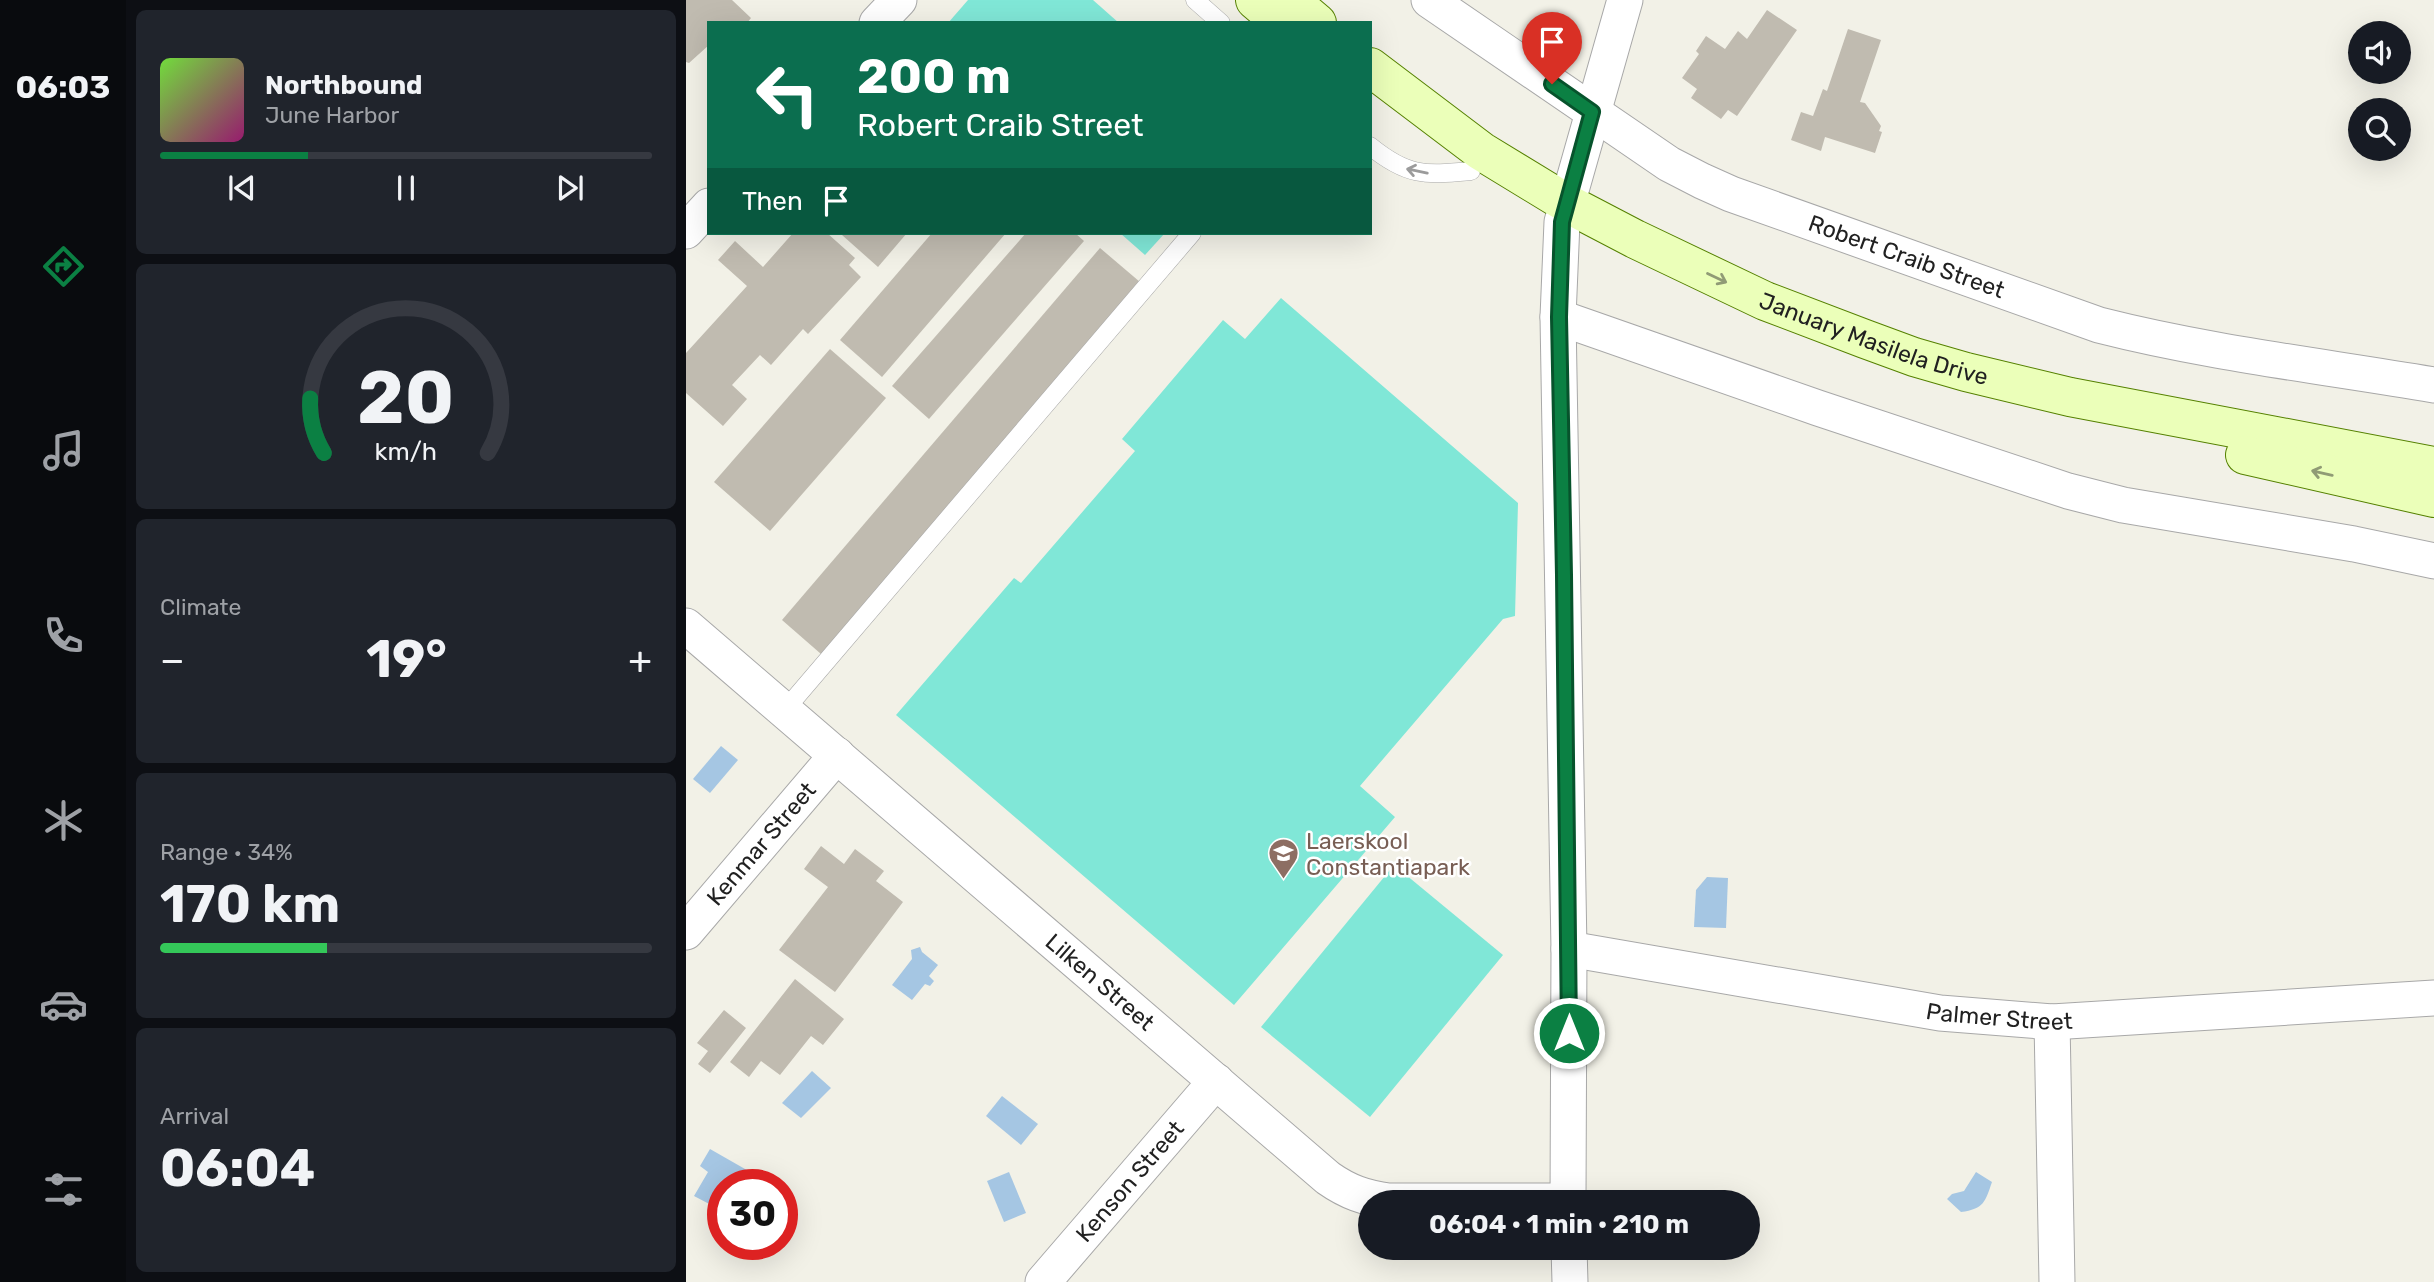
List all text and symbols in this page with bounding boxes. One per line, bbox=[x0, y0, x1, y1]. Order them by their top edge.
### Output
pin bbox=[1522, 12.0, 1582, 84]
map controls bbox=[2348, 21, 2411, 161]
button: sound bbox=[2348, 21, 2411, 84]
icon: arrive bbox=[1533, 23, 1571, 61]
text: 200 m bbox=[857, 47, 1011, 105]
icon: left bbox=[742, 49, 833, 140]
text: 06:03 bbox=[16, 68, 110, 106]
text: Northbound bbox=[265, 70, 423, 101]
button: search bbox=[2348, 98, 2411, 161]
text: June Harbor bbox=[265, 101, 399, 129]
text: Robert Craib Street bbox=[857, 106, 1144, 144]
one-way arrow bbox=[1406, 164, 1429, 178]
icon: previous bbox=[223, 169, 261, 207]
icon: pause bbox=[387, 169, 425, 207]
icon: next bbox=[551, 169, 589, 207]
icon: arrive bbox=[817, 182, 855, 220]
text: Then bbox=[742, 186, 803, 217]
street label: Robert Craib Street bbox=[1805, 209, 2008, 304]
icon: directions bbox=[39, 242, 88, 291]
one-way arrow bbox=[1706, 272, 1727, 285]
street label: January Masilela Drive bbox=[1755, 286, 1991, 391]
text: 20 bbox=[358, 355, 454, 441]
icon: music bbox=[39, 426, 88, 475]
text: km/h bbox=[375, 436, 437, 465]
one-way arrow bbox=[2311, 466, 2334, 479]
text: Climate bbox=[160, 593, 241, 621]
icon: phone bbox=[39, 611, 88, 660]
text: 19° bbox=[366, 628, 447, 690]
text: − bbox=[160, 637, 185, 683]
text: + bbox=[628, 637, 652, 683]
street label: Kenmar Street bbox=[701, 776, 822, 911]
icon: climate bbox=[39, 796, 88, 845]
place label: Laerskool Constantiapark bbox=[1306, 827, 1470, 881]
school or university icon: Laerskool Constantiapark bbox=[1266, 837, 1300, 881]
text: Range · 34% bbox=[160, 838, 293, 866]
text: 170 km bbox=[160, 873, 340, 935]
street label: Lilken Street bbox=[1040, 928, 1160, 1036]
icon: car bbox=[39, 980, 88, 1029]
position arrow bbox=[1532, 996, 1606, 1070]
street label: Palmer Street bbox=[1924, 997, 2073, 1036]
text: Arrival bbox=[160, 1102, 229, 1130]
street label: Kenson Street bbox=[1070, 1115, 1190, 1248]
text: 06:04 bbox=[160, 1137, 315, 1199]
icon: filters bbox=[39, 1165, 88, 1214]
speed limit sign: 30 bbox=[707, 1169, 798, 1260]
text: 06:04 · 1 min · 210 m bbox=[1429, 1209, 1689, 1240]

